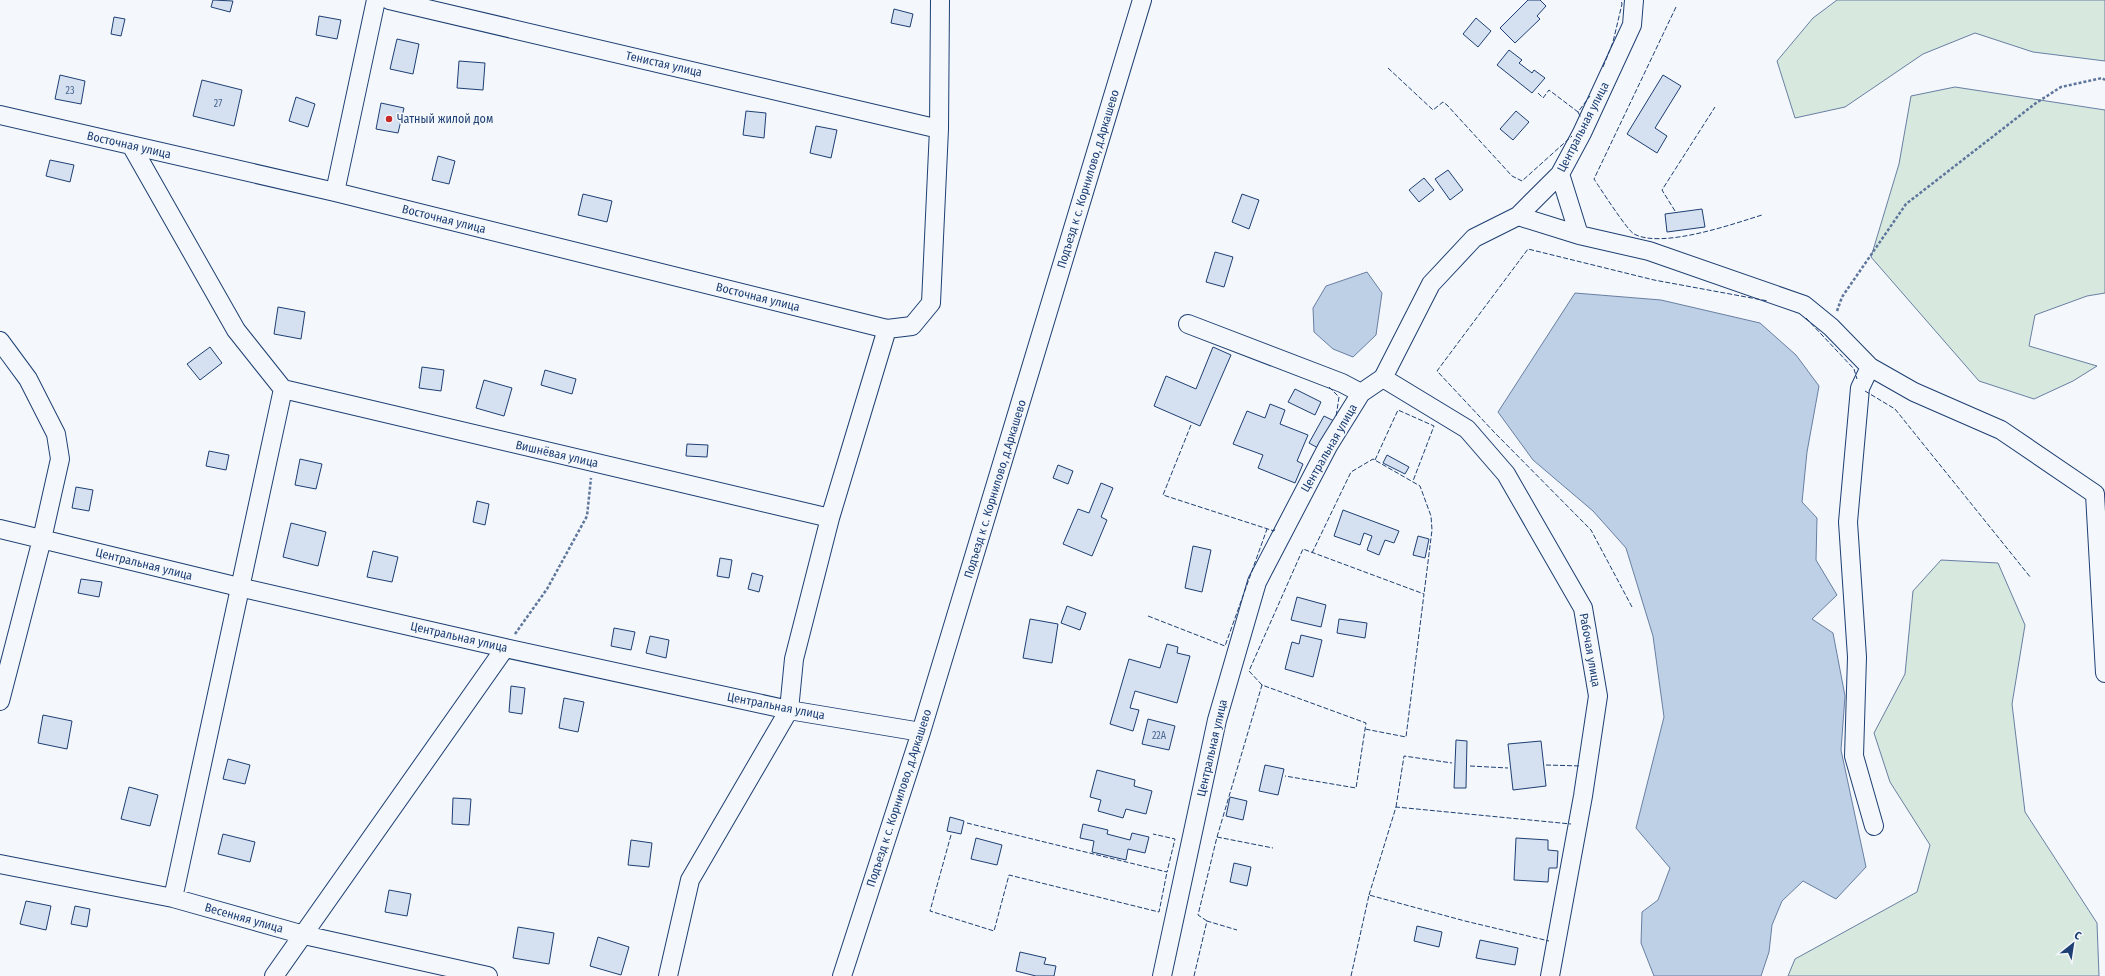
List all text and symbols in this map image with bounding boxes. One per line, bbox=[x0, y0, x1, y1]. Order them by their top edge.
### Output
street label: Тенистая улица bbox=[624, 48, 704, 80]
street label: Центральная улица bbox=[1554, 79, 1612, 174]
house number: 23 bbox=[66, 85, 75, 97]
street label: Подъезд к с. Корнилово, д.Аркашево bbox=[1054, 88, 1122, 270]
house number: 27 bbox=[214, 98, 222, 110]
place label: Чатный жилой дом bbox=[397, 112, 493, 126]
marker: Чатный жилой дом bbox=[384, 114, 394, 124]
street label: Восточная улица bbox=[86, 129, 173, 162]
street label: Восточная улица bbox=[401, 202, 487, 236]
street label: Восточная улица bbox=[715, 280, 801, 314]
street label: Подъезд к с. Корнилово, д.Аркашево bbox=[961, 398, 1029, 580]
street label: Центральная улица bbox=[1298, 401, 1360, 495]
street label: Вишнёвая улица bbox=[514, 438, 600, 470]
street label: Центральная улица bbox=[94, 545, 194, 583]
street label: Рабочая улица bbox=[1577, 612, 1603, 688]
street label: Центральная улица bbox=[409, 619, 509, 655]
street label: Центральная улица bbox=[726, 690, 826, 722]
street label: Центральная улица bbox=[1194, 698, 1230, 798]
street label: Подъезд к с. Корнилово, д.Аркашево bbox=[864, 707, 934, 889]
house number: 22А bbox=[1152, 730, 1167, 742]
street label: Весенняя улица bbox=[203, 900, 285, 936]
north arrow bbox=[2053, 924, 2093, 964]
text: С bbox=[2072, 929, 2084, 943]

